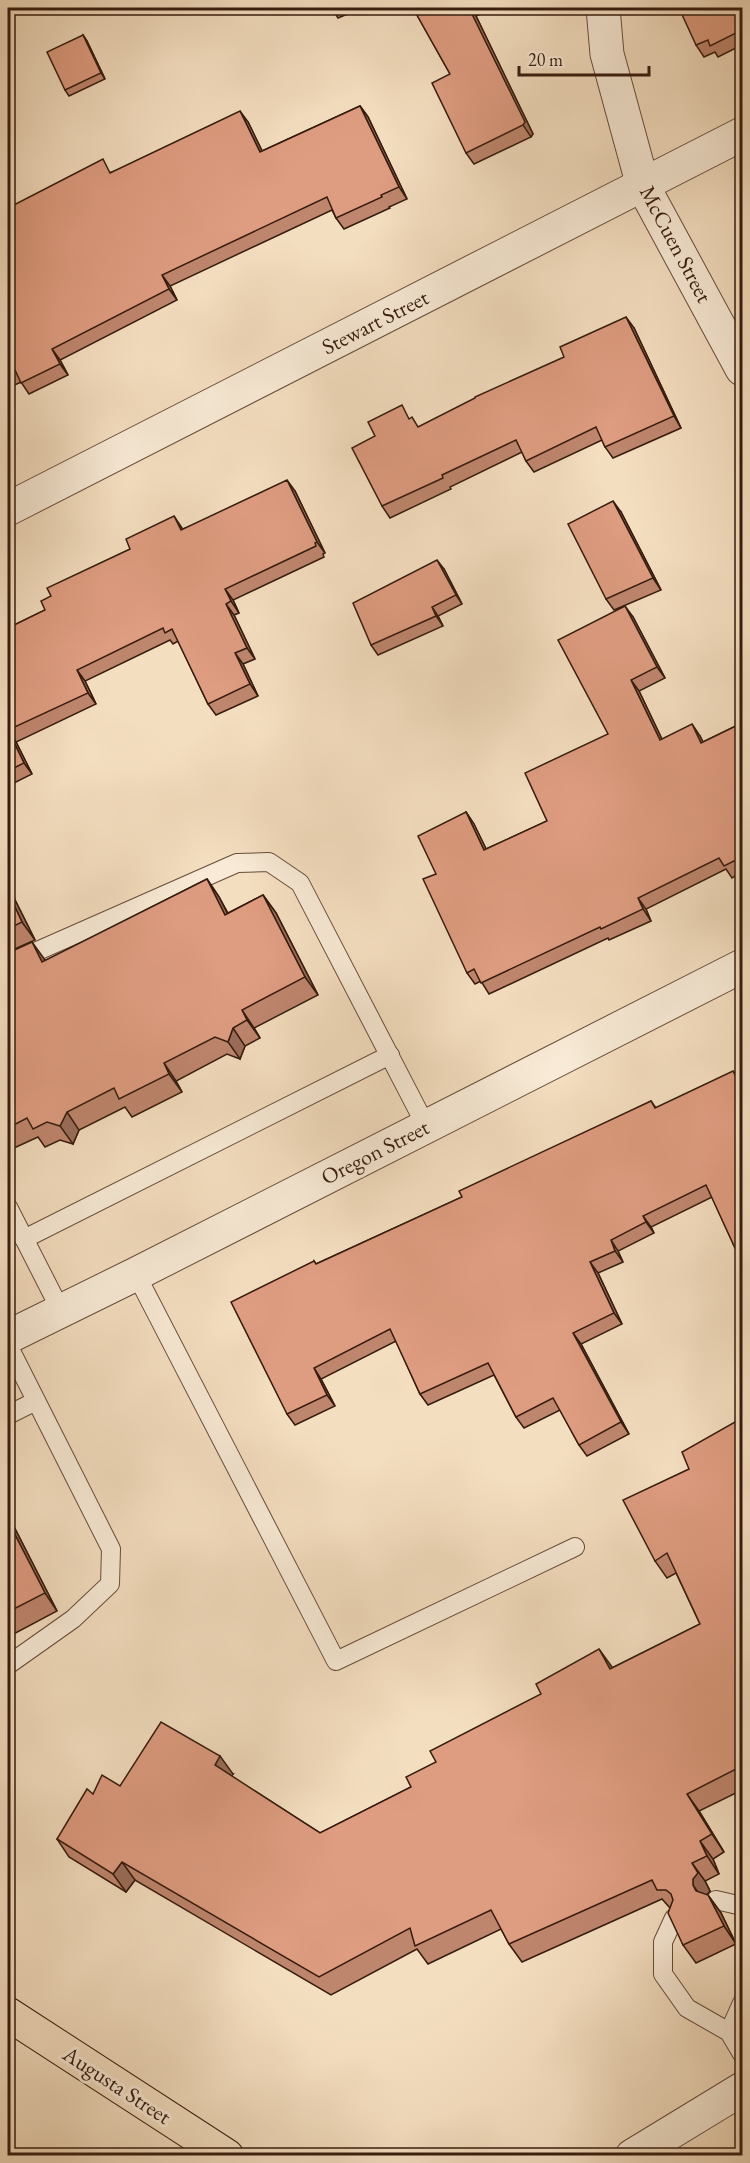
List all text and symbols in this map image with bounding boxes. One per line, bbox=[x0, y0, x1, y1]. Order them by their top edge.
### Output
scale bar bbox=[519, 39, 650, 77]
text: 20 m bbox=[528, 48, 563, 71]
street label: McCuen Street bbox=[633, 180, 719, 308]
street label: Stewart Street bbox=[317, 283, 433, 361]
street label: Oregon Street bbox=[316, 1112, 434, 1192]
street label: Augusta Street bbox=[56, 2039, 177, 2131]

